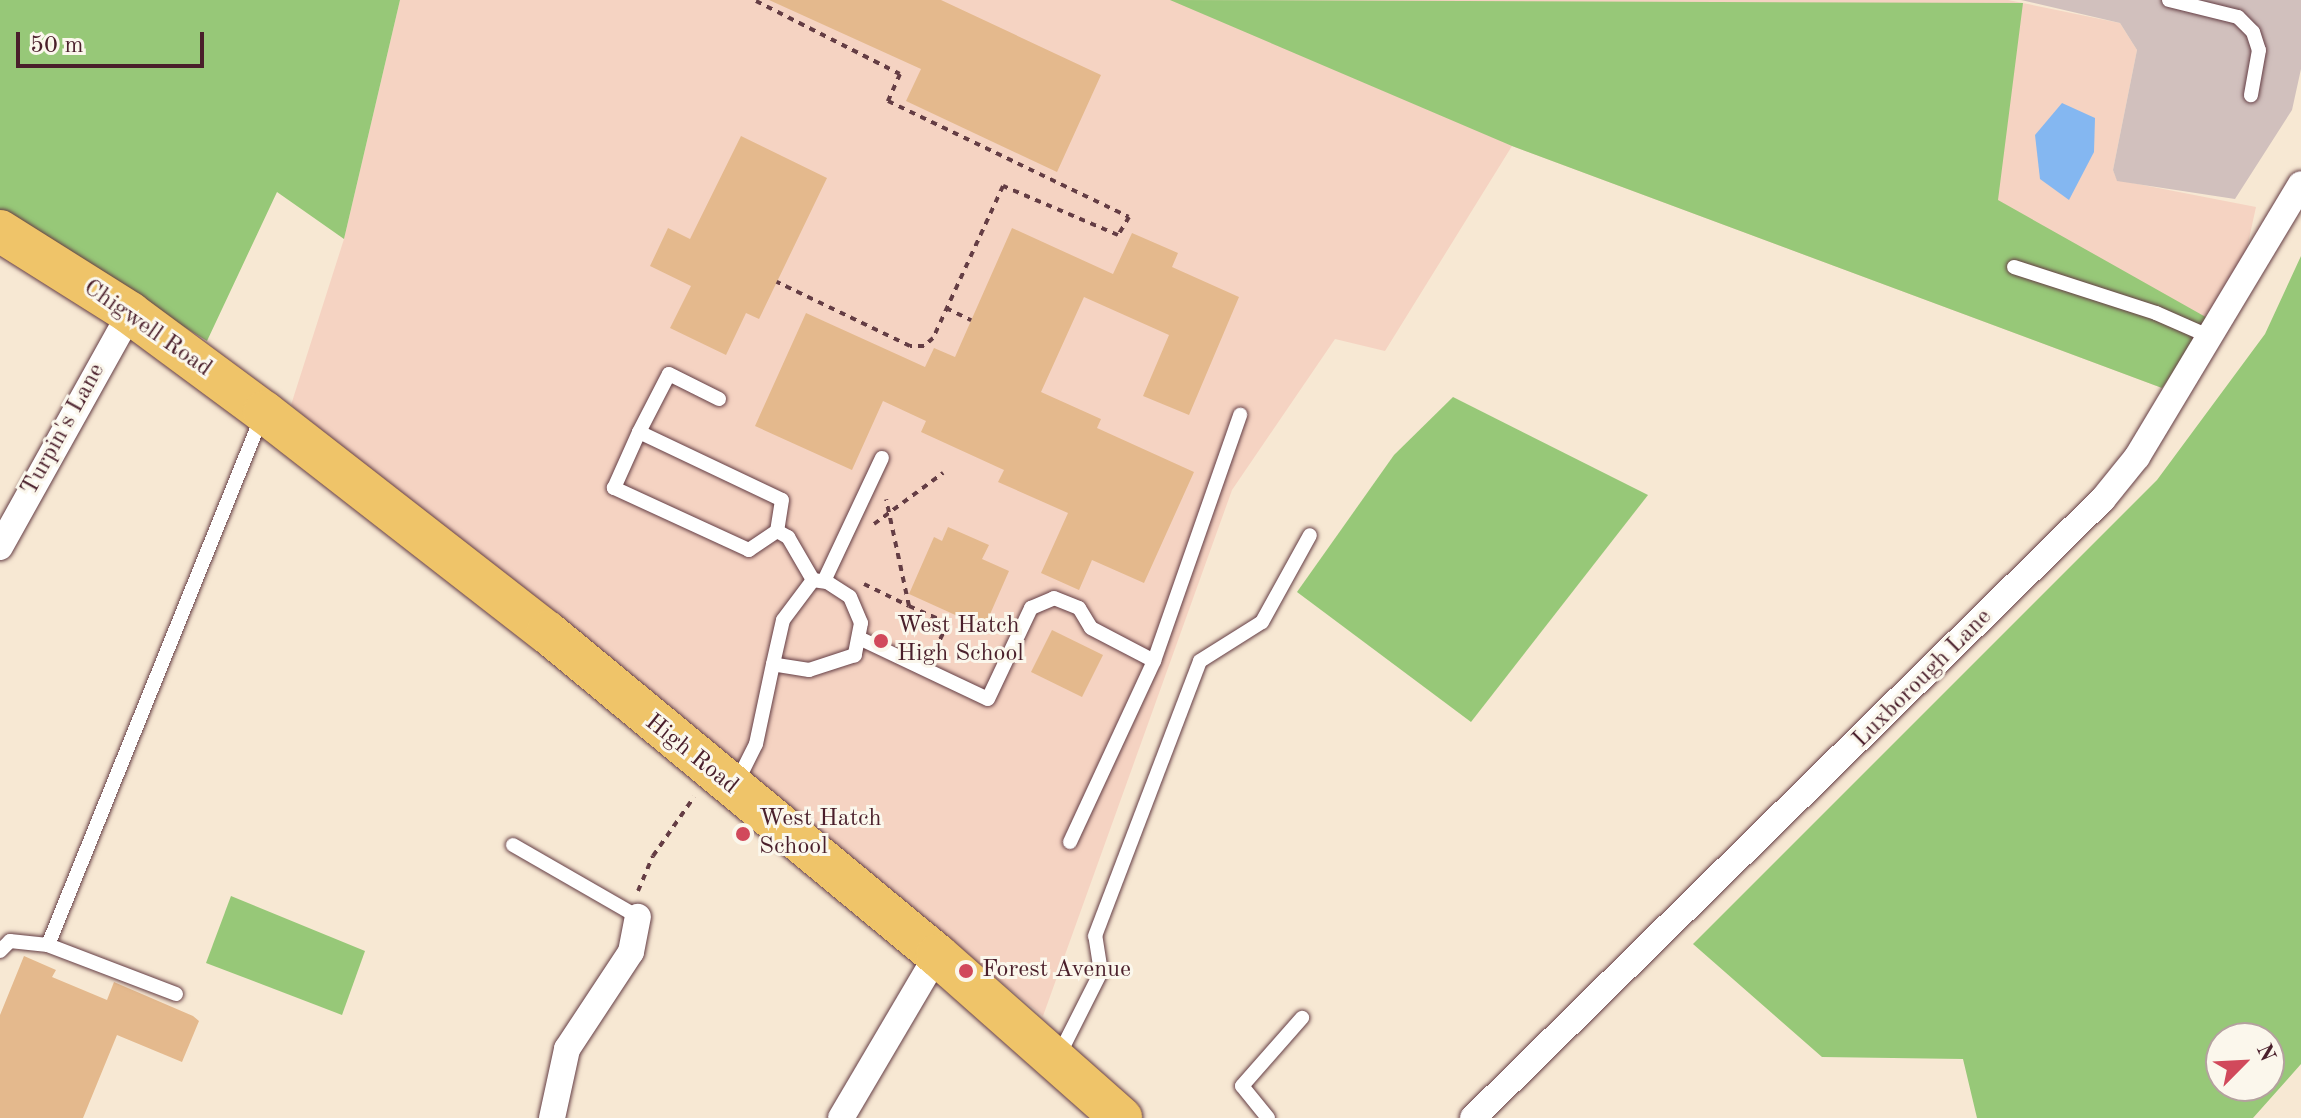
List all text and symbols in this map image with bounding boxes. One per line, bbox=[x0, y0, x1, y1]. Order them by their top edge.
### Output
scale bar bbox=[20, 16, 208, 66]
text: 50 m bbox=[30, 34, 84, 58]
street label: Chigwell Road bbox=[77, 274, 217, 384]
street label: Turpin's Lane bbox=[16, 359, 112, 501]
street label: Luxborough Lane bbox=[1847, 603, 1999, 755]
place label: West Hatch High School bbox=[897, 613, 1024, 669]
marker: West Hatch High School bbox=[872, 632, 890, 650]
street label: High Road bbox=[639, 709, 743, 801]
place label: West Hatch School bbox=[759, 806, 882, 862]
marker: West Hatch School bbox=[734, 825, 752, 843]
place label: Forest Avenue bbox=[982, 957, 1131, 985]
marker: Forest Avenue bbox=[957, 962, 975, 980]
north arrow bbox=[2205, 1022, 2285, 1102]
text: N bbox=[2252, 1041, 2279, 1065]

